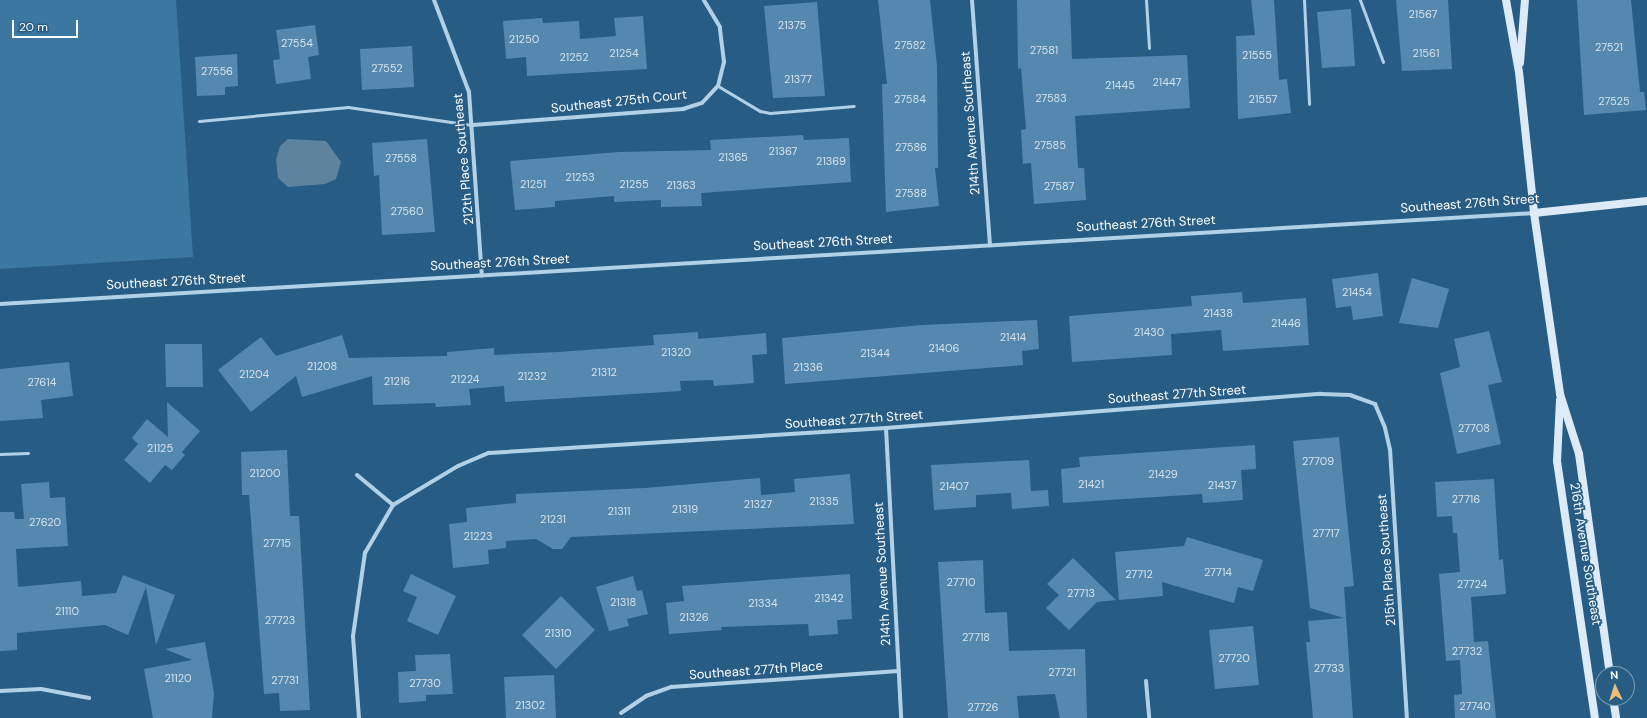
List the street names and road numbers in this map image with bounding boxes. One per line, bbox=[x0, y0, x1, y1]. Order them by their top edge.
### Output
street label: 214th Avenue Southeast bbox=[958, 51, 984, 195]
street label: Southeast 275th Court bbox=[550, 87, 688, 117]
street label: 212th Place Southeast bbox=[450, 93, 478, 225]
street label: Southeast 276th Street bbox=[1400, 191, 1540, 217]
street label: Southeast 276th Street bbox=[1076, 213, 1216, 235]
street label: Southeast 276th Street bbox=[753, 232, 893, 254]
street label: Southeast 276th Street bbox=[430, 252, 570, 274]
street label: Southeast 276th Street bbox=[106, 271, 246, 293]
street label: Southeast 277th Street bbox=[1107, 382, 1247, 408]
street label: Southeast 277th Street bbox=[784, 407, 924, 433]
street label: 216th Avenue Southeast bbox=[1566, 481, 1604, 627]
street label: 215th Place Southeast bbox=[1375, 493, 1399, 627]
street label: 214th Avenue Southeast bbox=[871, 502, 895, 646]
street label: Southeast 277th Place bbox=[689, 659, 823, 683]

